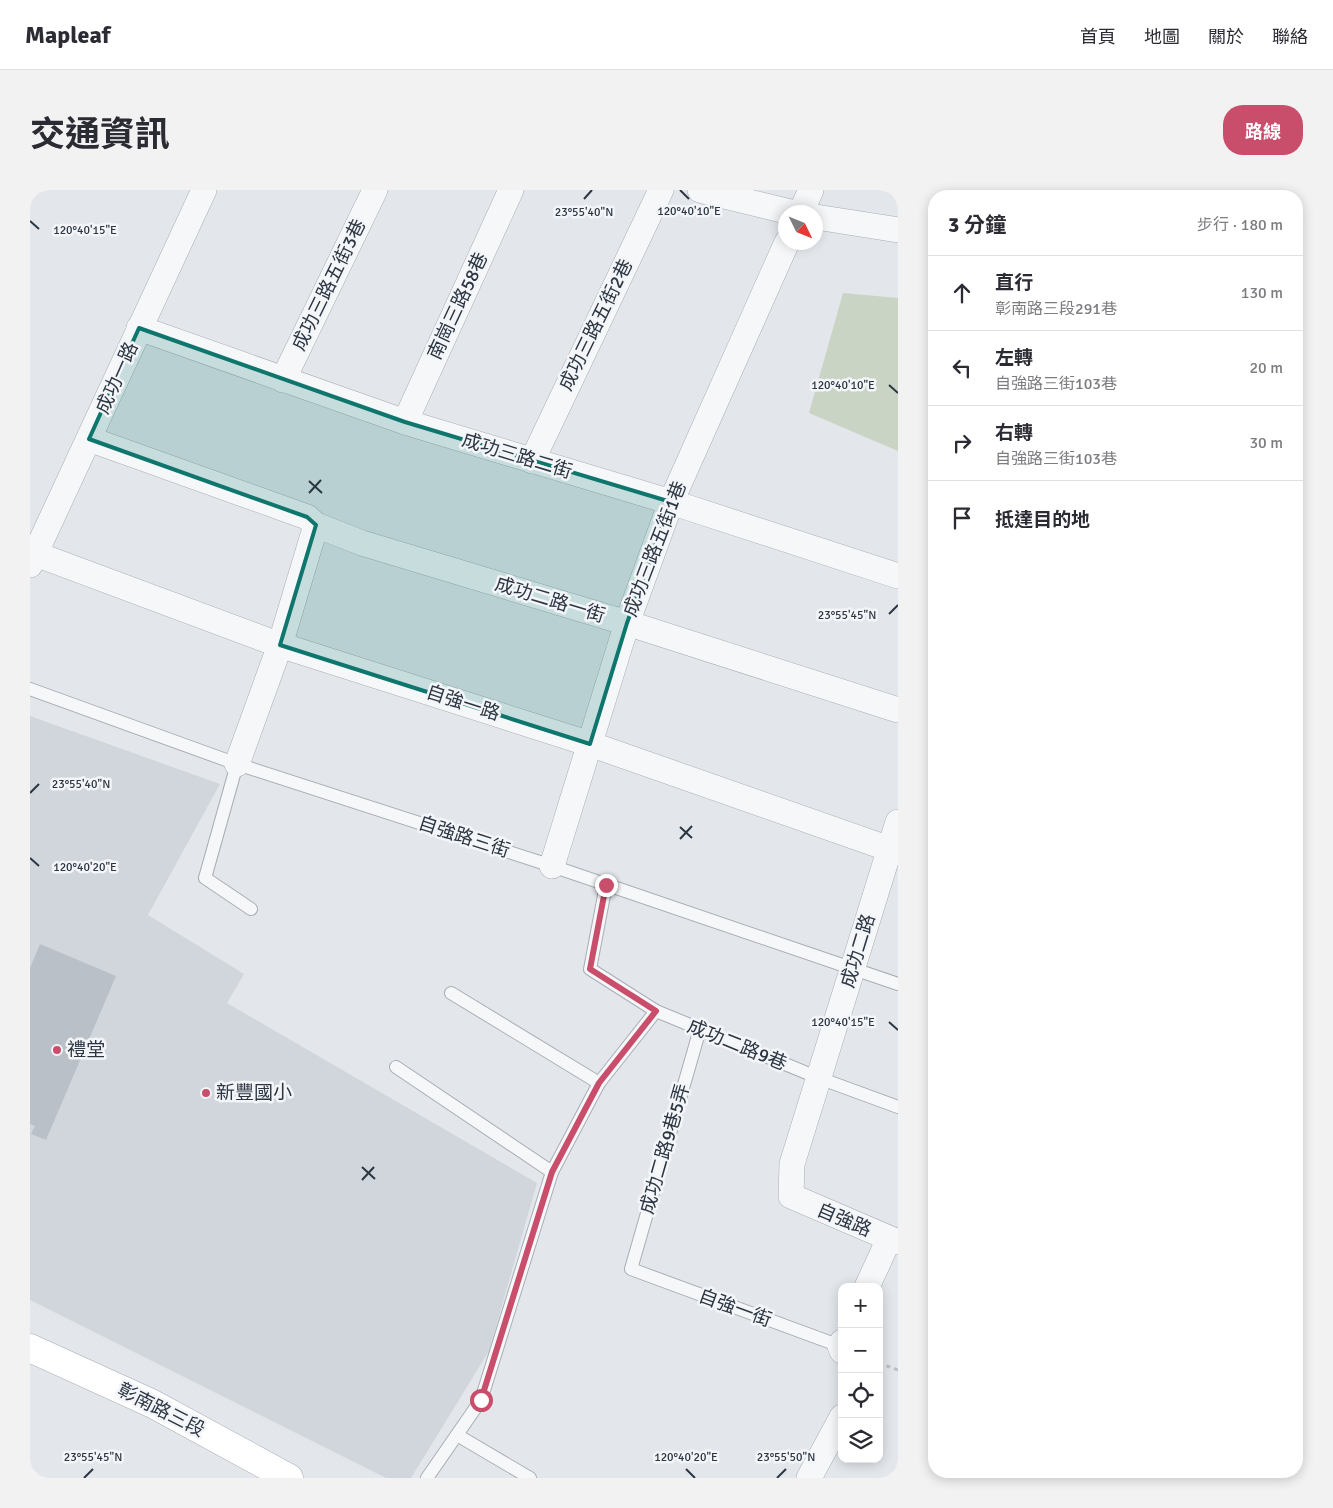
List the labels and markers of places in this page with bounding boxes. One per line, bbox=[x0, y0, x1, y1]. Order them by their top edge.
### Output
place label: 禮堂 bbox=[67, 1038, 105, 1062]
marker: 禮堂 bbox=[51, 1044, 63, 1056]
place label: 新豐國小 bbox=[216, 1081, 292, 1105]
marker: 新豐國小 bbox=[200, 1087, 212, 1099]

